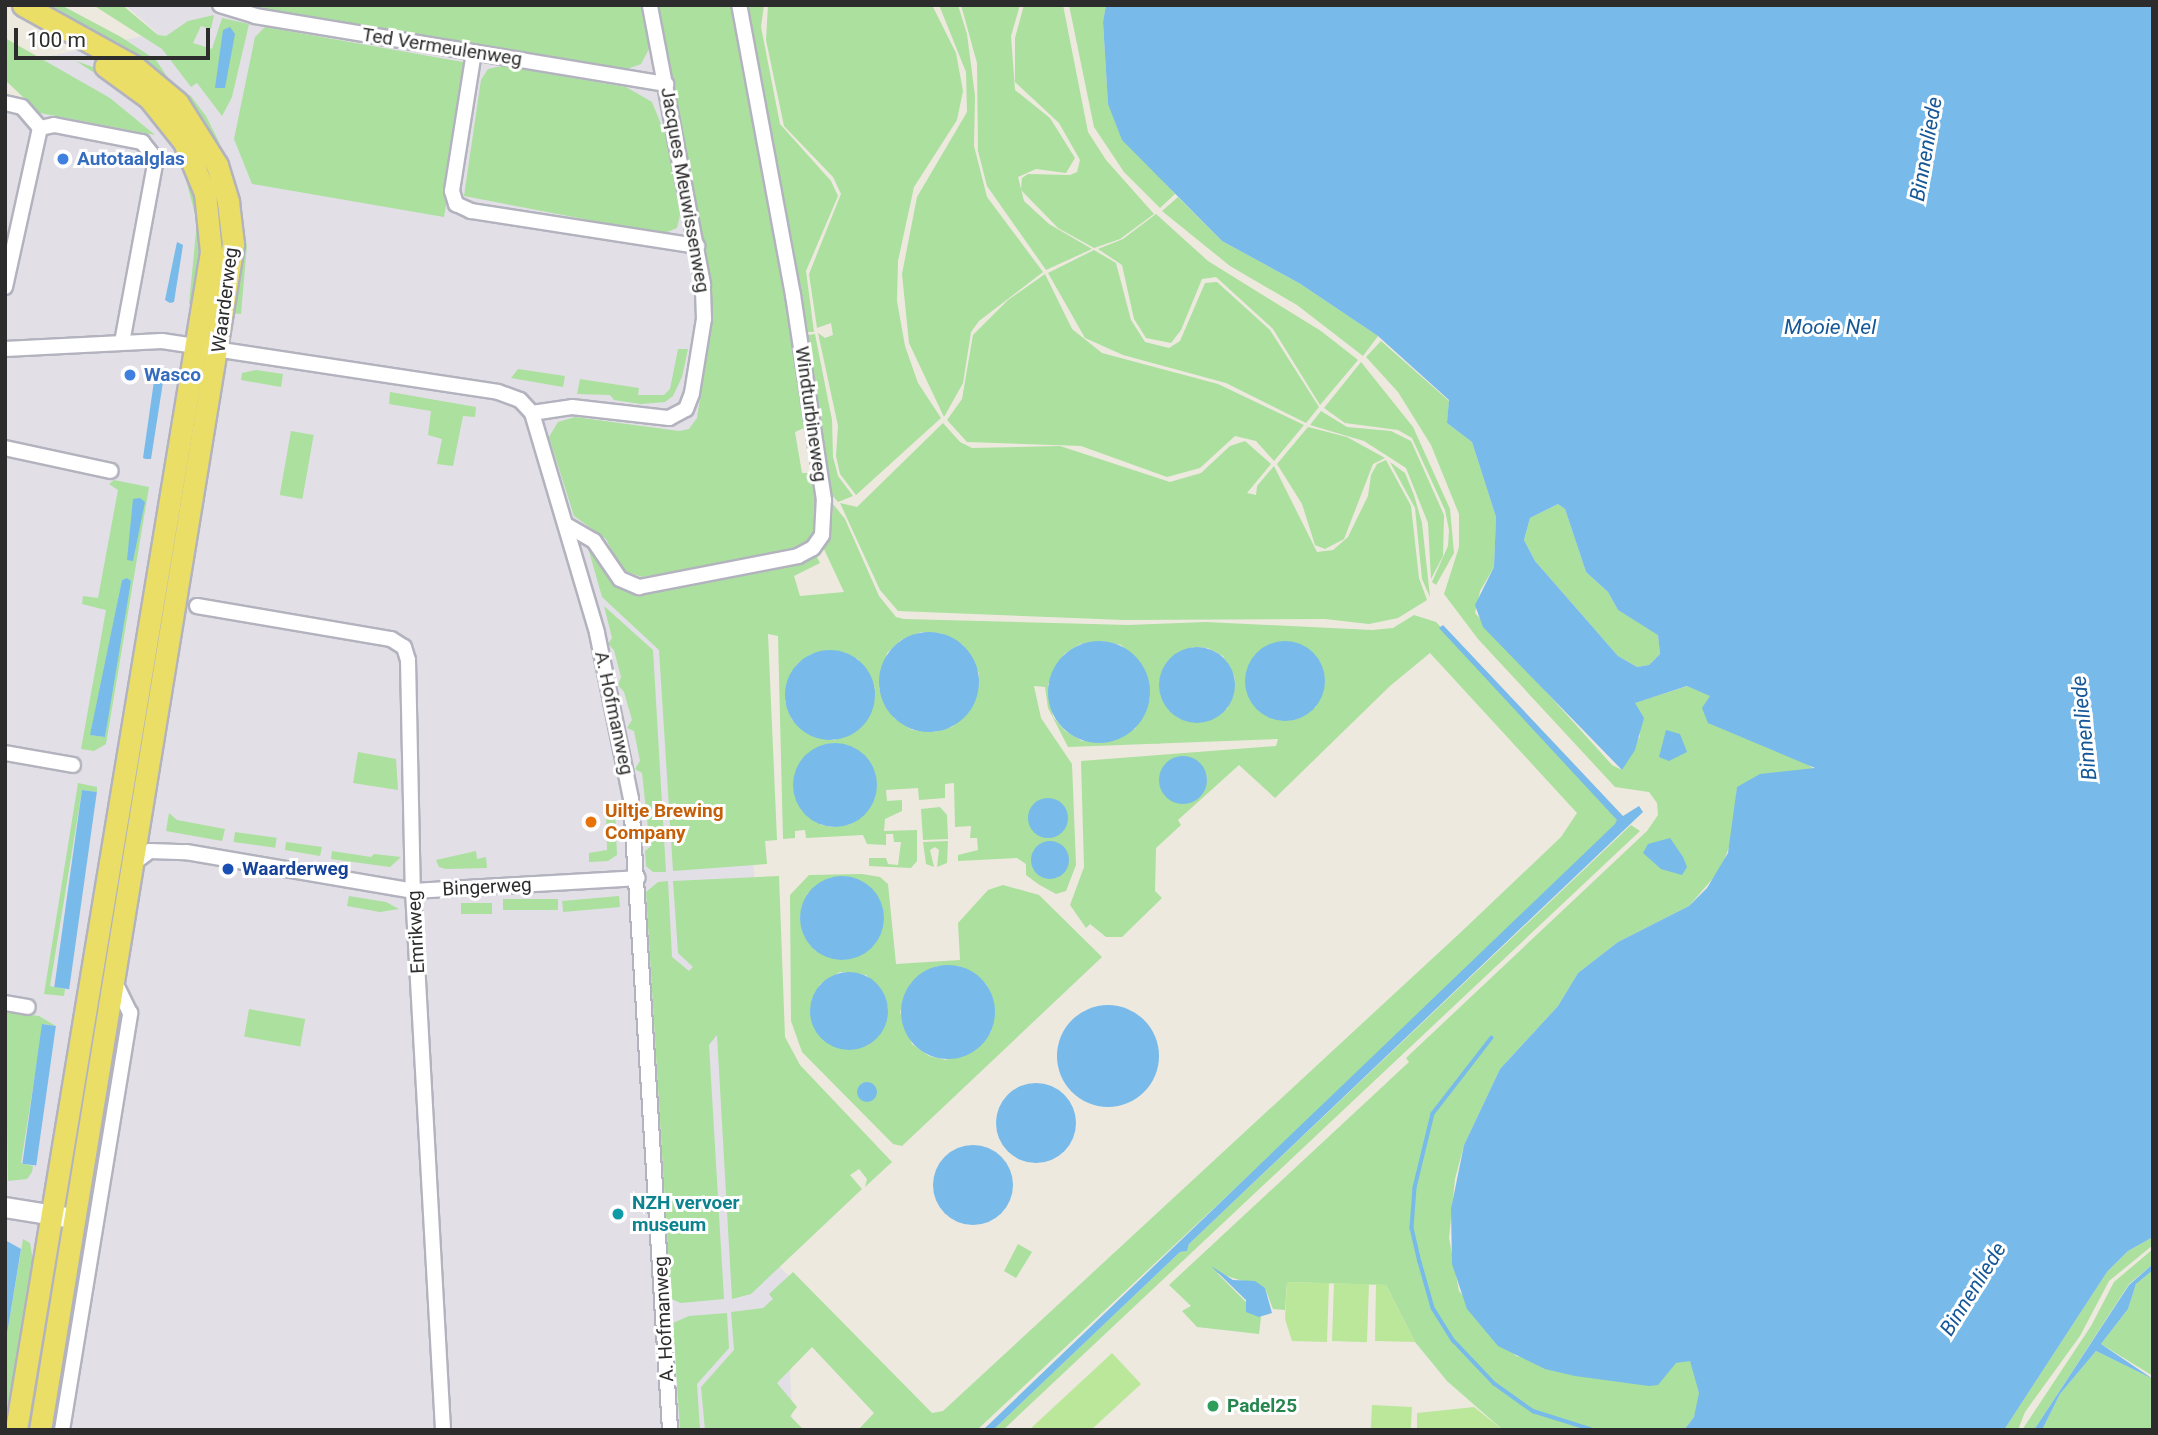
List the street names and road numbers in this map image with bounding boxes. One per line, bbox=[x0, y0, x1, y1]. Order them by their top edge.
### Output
street label: Ted Vermeulenweg bbox=[360, 23, 524, 71]
street label: Jacques Meuwissenweg bbox=[656, 86, 714, 294]
street label: Waarderweg bbox=[207, 246, 243, 354]
street label: Windturbineweg bbox=[790, 345, 832, 483]
street label: A. Hofmanweg bbox=[590, 649, 638, 777]
street label: Bingerweg bbox=[442, 873, 532, 901]
street label: Emrikweg bbox=[402, 890, 430, 974]
street label: A. Hofmanweg bbox=[649, 1256, 679, 1382]

